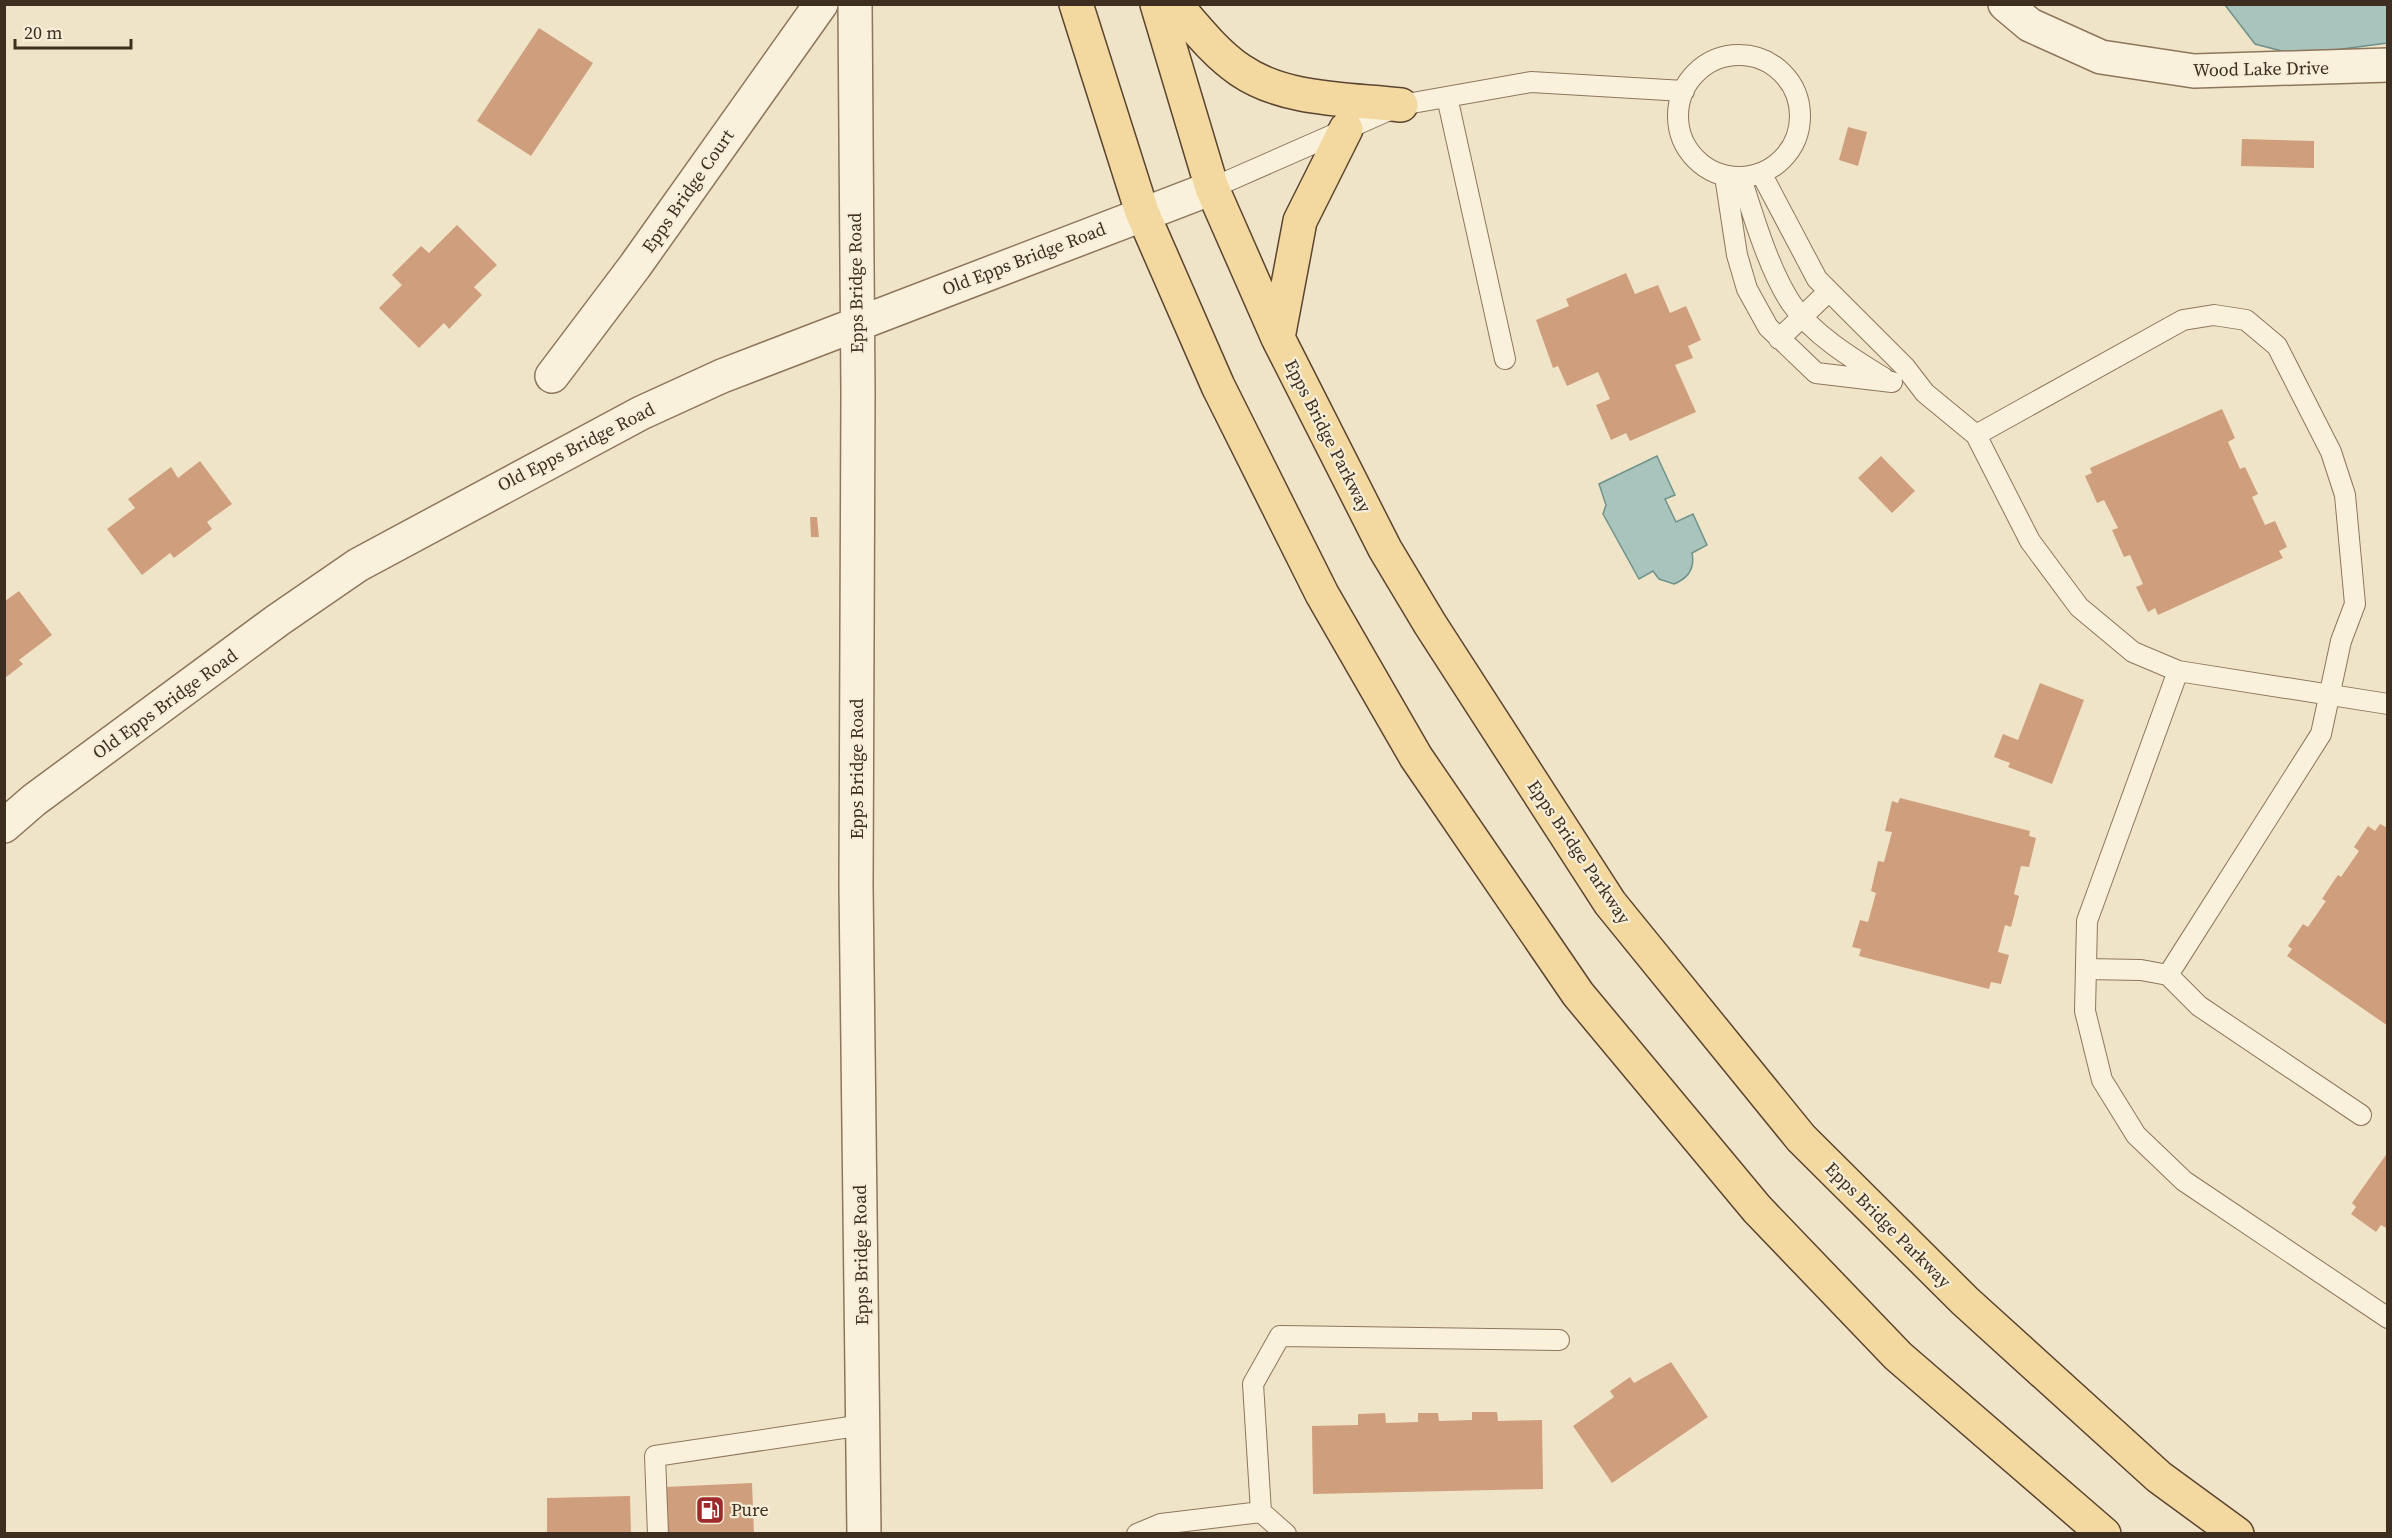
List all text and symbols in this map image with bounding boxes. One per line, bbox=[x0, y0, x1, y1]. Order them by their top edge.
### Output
scale bar bbox=[15, 12, 130, 50]
text: 20 m bbox=[24, 20, 62, 45]
street label: Wood Lake Drive bbox=[2193, 55, 2329, 82]
street label: Epps Bridge Court bbox=[636, 124, 740, 257]
street label: Epps Bridge Road bbox=[842, 212, 869, 354]
street label: Old Epps Bridge Road bbox=[938, 216, 1109, 301]
street label: Epps Bridge Parkway bbox=[1279, 355, 1378, 517]
street label: Old Epps Bridge Road bbox=[493, 396, 659, 497]
street label: Old Epps Bridge Road bbox=[87, 643, 242, 765]
street label: Epps Bridge Road bbox=[844, 699, 869, 839]
street label: Epps Bridge Parkway bbox=[1522, 775, 1637, 929]
street label: Epps Bridge Parkway bbox=[1820, 1156, 1957, 1294]
street label: Epps Bridge Road bbox=[847, 1184, 874, 1326]
fuel station icon: Pure bbox=[694, 1494, 726, 1526]
place label: Pure bbox=[731, 1497, 769, 1522]

